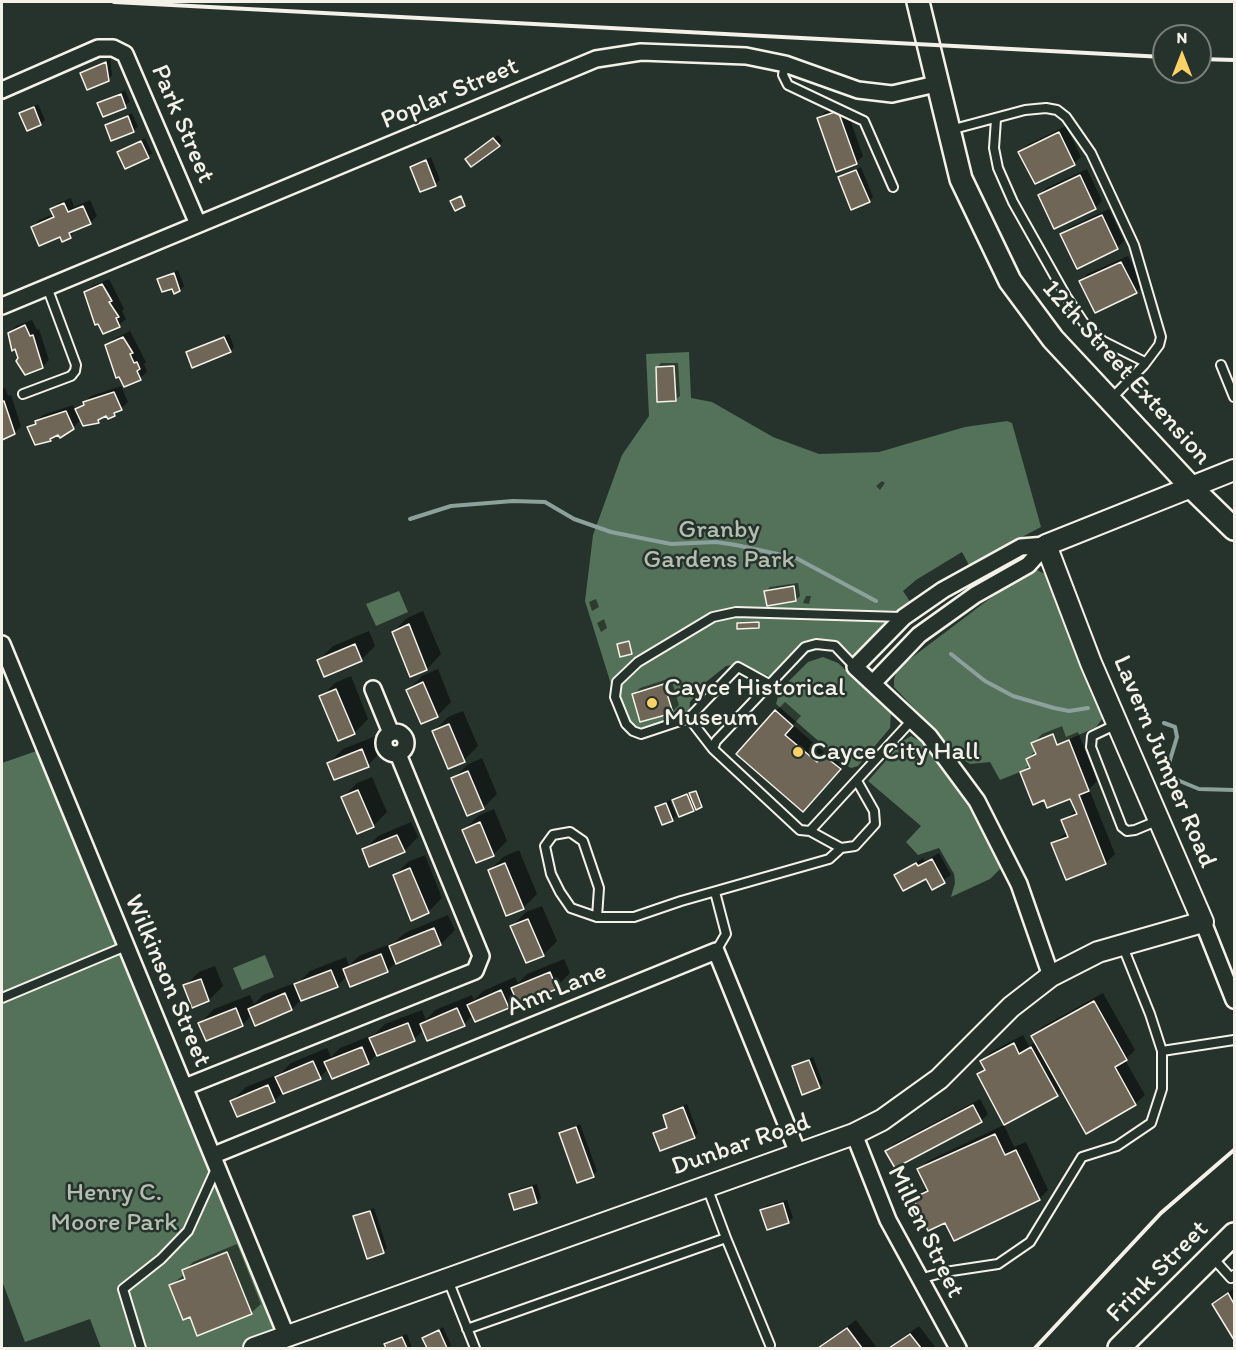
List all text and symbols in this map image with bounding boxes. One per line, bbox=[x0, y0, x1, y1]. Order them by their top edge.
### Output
north arrow bbox=[1152, 24, 1212, 84]
text: N bbox=[1177, 28, 1187, 47]
street label: Poplar Street bbox=[377, 51, 523, 137]
street label: Park Street bbox=[143, 60, 221, 188]
street label: 12th Street Extension bbox=[1035, 274, 1217, 472]
park label: Granby Gardens Park bbox=[643, 514, 795, 576]
street label: Lavern Jumper Road bbox=[1105, 651, 1223, 873]
place label: Cayce Historical Museum bbox=[664, 672, 845, 734]
marker: Cayce Historical Museum bbox=[645, 696, 659, 710]
place label: Cayce City Hall bbox=[810, 736, 980, 768]
marker: Cayce City Hall bbox=[791, 745, 805, 759]
street label: Wilkinson Street bbox=[117, 890, 217, 1072]
street label: Ann Lane bbox=[503, 956, 611, 1024]
street label: Dunbar Road bbox=[667, 1107, 815, 1183]
street label: Millen Street bbox=[880, 1161, 970, 1303]
park label: Henry C. Moore Park bbox=[51, 1177, 177, 1238]
street label: Frink Street bbox=[1100, 1214, 1216, 1330]

